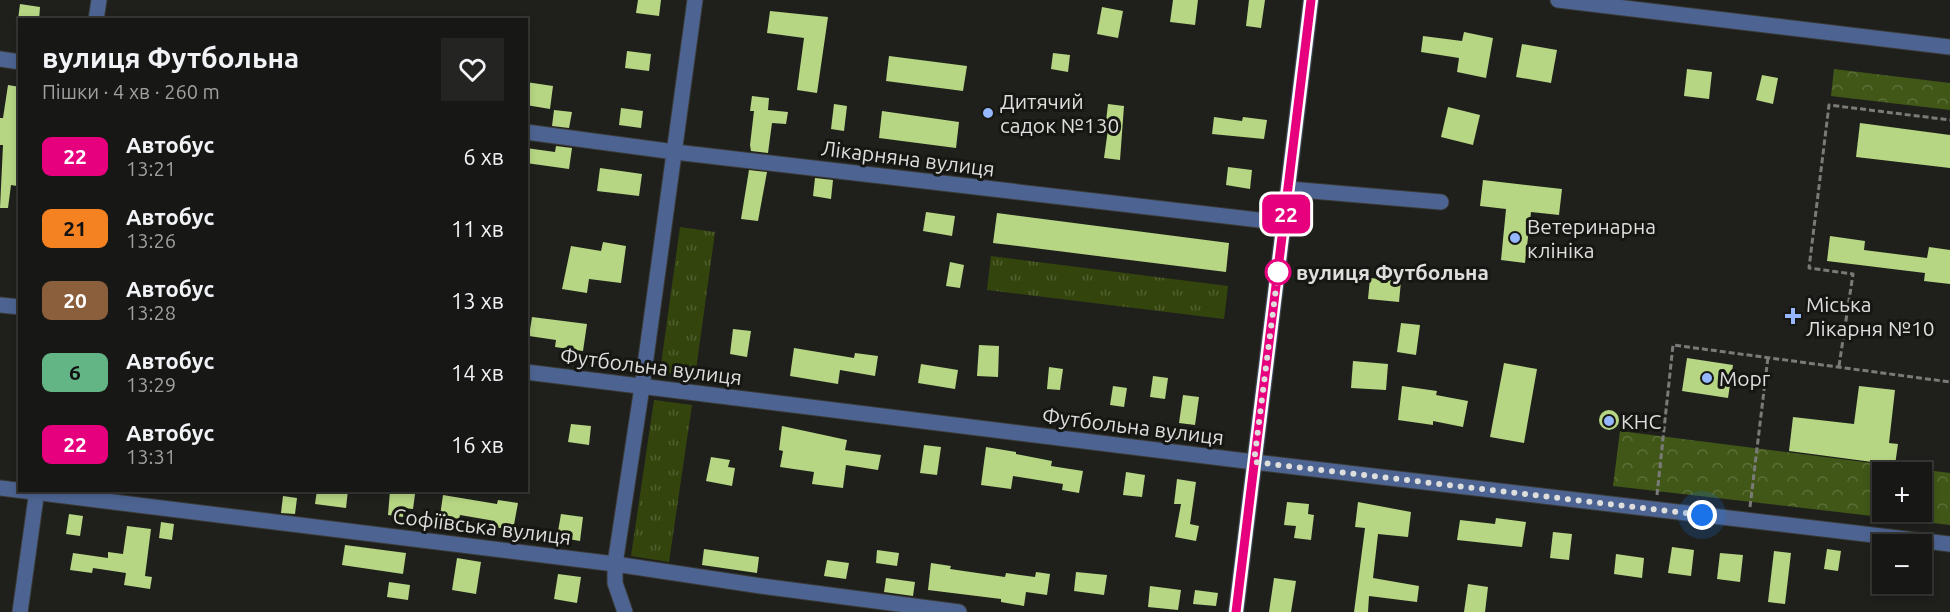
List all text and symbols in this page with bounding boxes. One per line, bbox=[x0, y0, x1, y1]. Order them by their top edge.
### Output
button: heart bbox=[441, 38, 504, 101]
text: вулиця Футбольна bbox=[42, 42, 299, 73]
text: Пішки · 4 хв · 260 m bbox=[42, 80, 220, 103]
place label: Дитячий садок №130 bbox=[1000, 89, 1119, 137]
marker: Дитячий садок №130 bbox=[981, 106, 995, 120]
text: Автобус bbox=[126, 132, 214, 157]
street label: Лікарняна вулиця bbox=[820, 135, 996, 181]
text: 22 bbox=[63, 144, 87, 168]
text: 6 хв bbox=[463, 144, 504, 169]
text: 13:21 bbox=[126, 157, 176, 180]
line badge: 22 bbox=[1259, 194, 1313, 234]
text: 22 bbox=[1274, 202, 1298, 226]
text: Автобус bbox=[126, 204, 214, 229]
place label: Ветеринарна клініка bbox=[1527, 214, 1656, 262]
text: 21 bbox=[63, 216, 87, 240]
text: 11 хв bbox=[451, 216, 504, 241]
text: 13:26 bbox=[126, 229, 176, 252]
marker: Ветеринарна клініка bbox=[1508, 231, 1522, 245]
marker: вулиця Футбольна bbox=[1265, 259, 1291, 285]
place label: вулиця Футбольна bbox=[1296, 260, 1489, 284]
text: Автобус bbox=[126, 276, 214, 301]
text: 20 bbox=[63, 288, 87, 312]
text: 13 хв bbox=[451, 288, 504, 313]
place label: Міська Лікарня №10 bbox=[1806, 292, 1935, 340]
text: 13:28 bbox=[126, 301, 176, 324]
marker: Міська Лікарня №10 bbox=[1784, 307, 1802, 325]
street label: Футбольна вулиця bbox=[559, 343, 743, 389]
text: Автобус bbox=[126, 348, 214, 373]
text: 6 bbox=[69, 360, 81, 384]
text: 14 хв bbox=[451, 360, 504, 385]
place label: Морг bbox=[1719, 366, 1771, 390]
marker: Морг bbox=[1700, 371, 1714, 385]
text: 13:29 bbox=[126, 373, 176, 396]
street label: Футбольна вулиця bbox=[1041, 403, 1225, 449]
place label: КНС bbox=[1621, 409, 1661, 433]
marker: КНС bbox=[1602, 414, 1616, 428]
text: Автобус bbox=[126, 420, 214, 445]
text: 22 bbox=[63, 432, 87, 456]
text: 16 хв bbox=[451, 432, 504, 457]
text: 13:31 bbox=[126, 445, 176, 468]
map controls bbox=[1872, 462, 1932, 594]
button: + bbox=[1872, 462, 1932, 522]
your location bbox=[1687, 500, 1717, 530]
street label: Софіївська вулиця bbox=[391, 503, 573, 549]
button: − bbox=[1872, 534, 1932, 594]

